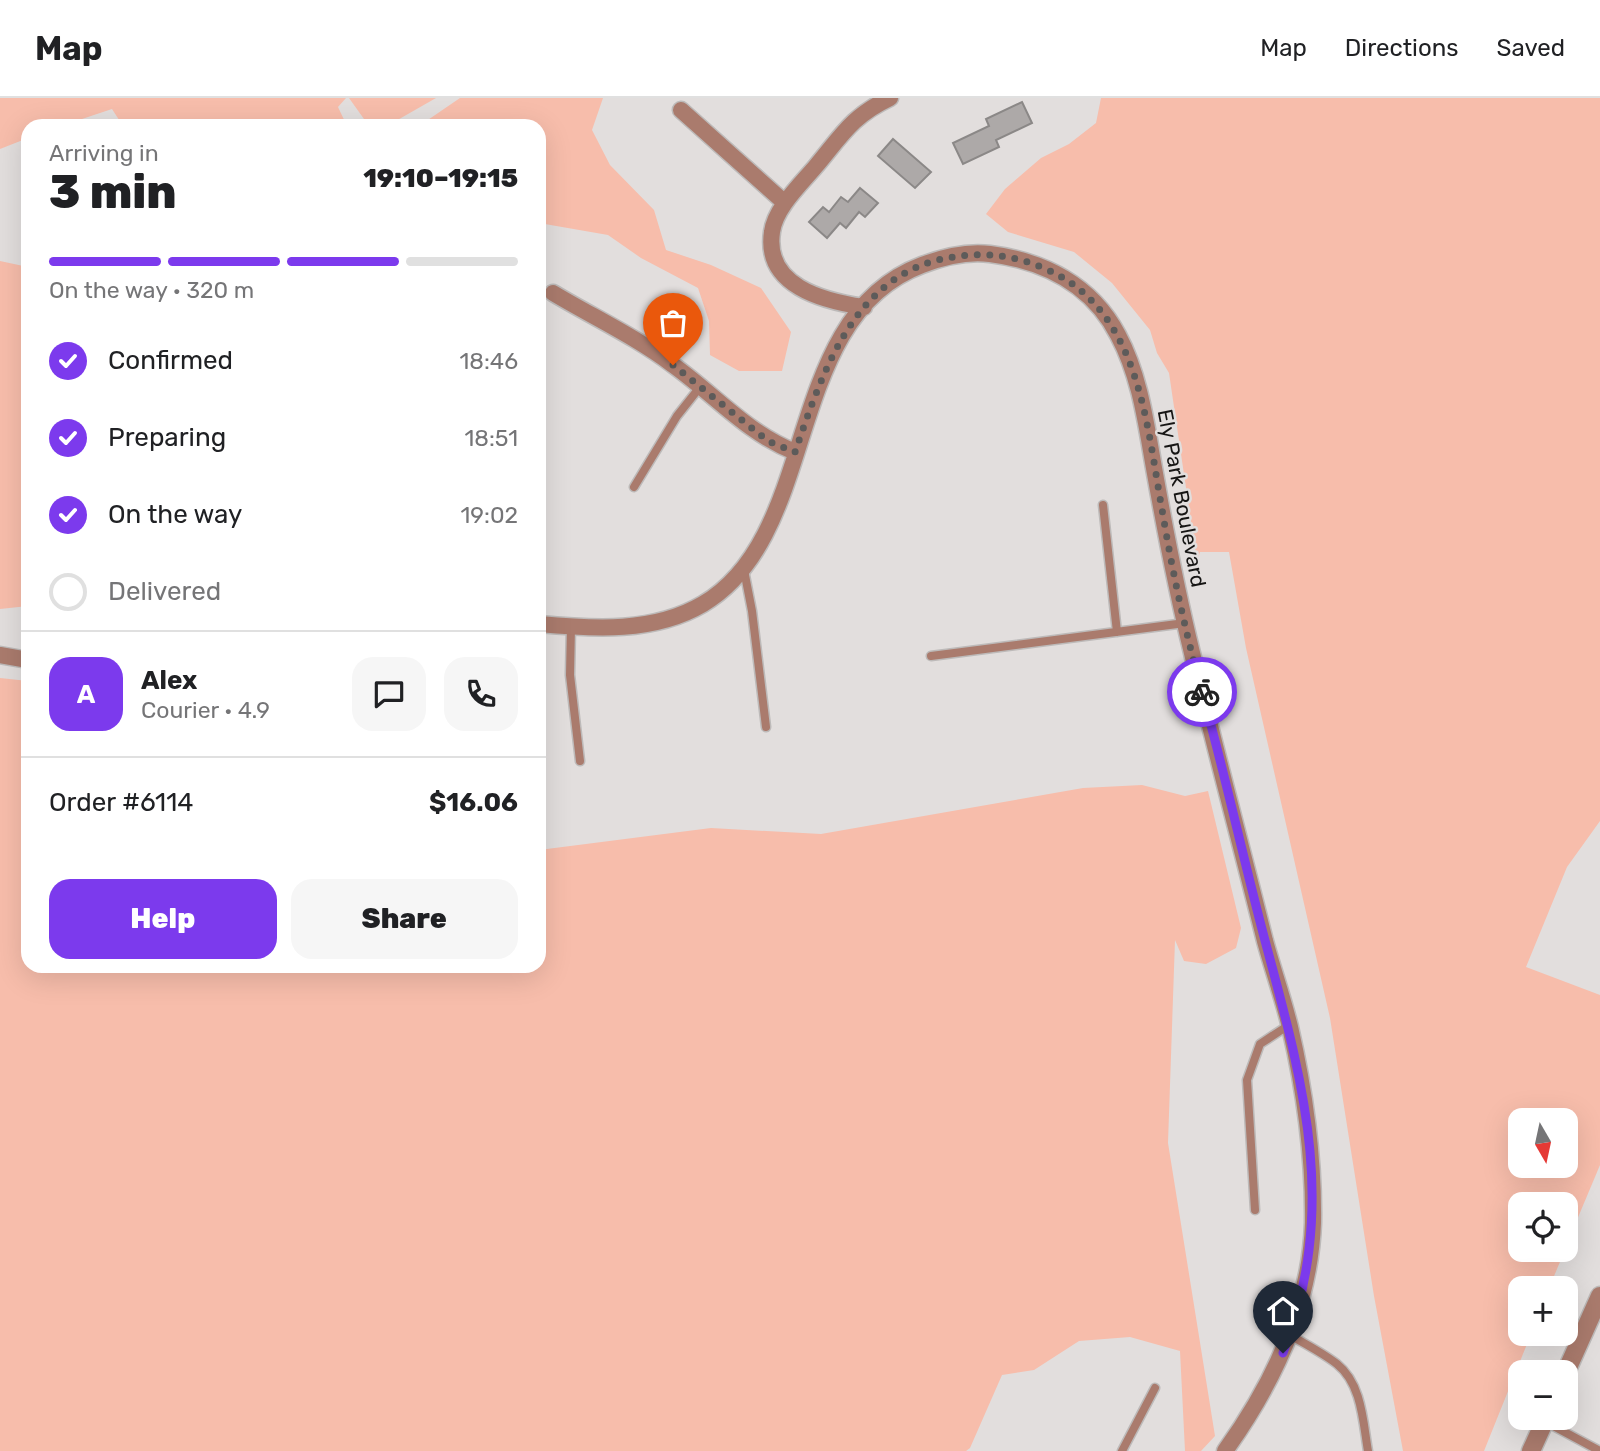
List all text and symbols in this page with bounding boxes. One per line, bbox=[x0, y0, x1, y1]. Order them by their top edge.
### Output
text: Map bbox=[35, 29, 103, 68]
text: Map bbox=[1260, 34, 1307, 62]
text: Directions bbox=[1345, 34, 1458, 62]
text: Saved bbox=[1496, 34, 1565, 62]
text: Arriving in bbox=[49, 139, 159, 167]
text: 19:10–19:15 bbox=[363, 163, 518, 194]
text: 3 min bbox=[49, 165, 177, 220]
text: On the way · 320 m bbox=[49, 276, 254, 304]
pin bbox=[643, 293, 703, 365]
icon: bag bbox=[654, 304, 692, 342]
icon: check bbox=[49, 342, 87, 380]
text: Confirmed bbox=[108, 345, 233, 376]
text: 18:46 bbox=[459, 347, 518, 375]
street label: Ely Park Boulevard bbox=[1152, 407, 1212, 589]
icon: check bbox=[49, 419, 87, 457]
text: Preparing bbox=[108, 422, 226, 453]
text: 18:51 bbox=[464, 424, 518, 452]
icon: check bbox=[49, 496, 87, 534]
text: On the way bbox=[108, 499, 242, 530]
text: 19:02 bbox=[461, 501, 518, 529]
text: Delivered bbox=[108, 576, 221, 607]
button: chat bbox=[352, 657, 426, 731]
button: phone bbox=[444, 657, 518, 731]
courier bbox=[1167, 657, 1237, 727]
text: Alex bbox=[141, 665, 197, 696]
icon: bike bbox=[1183, 673, 1221, 711]
text: A bbox=[77, 679, 95, 710]
text: Courier · 4.9 bbox=[141, 696, 270, 724]
text: Order #6114 bbox=[49, 787, 193, 818]
text: $16.06 bbox=[429, 787, 518, 818]
button: Help bbox=[49, 879, 277, 959]
button: Share bbox=[291, 879, 518, 959]
north arrow bbox=[1508, 1108, 1578, 1178]
map controls bbox=[1508, 1108, 1578, 1430]
button: locate bbox=[1508, 1192, 1578, 1262]
button: + bbox=[1508, 1276, 1578, 1346]
pin bbox=[1253, 1281, 1313, 1353]
icon: home bbox=[1264, 1292, 1302, 1330]
button: − bbox=[1508, 1360, 1578, 1430]

